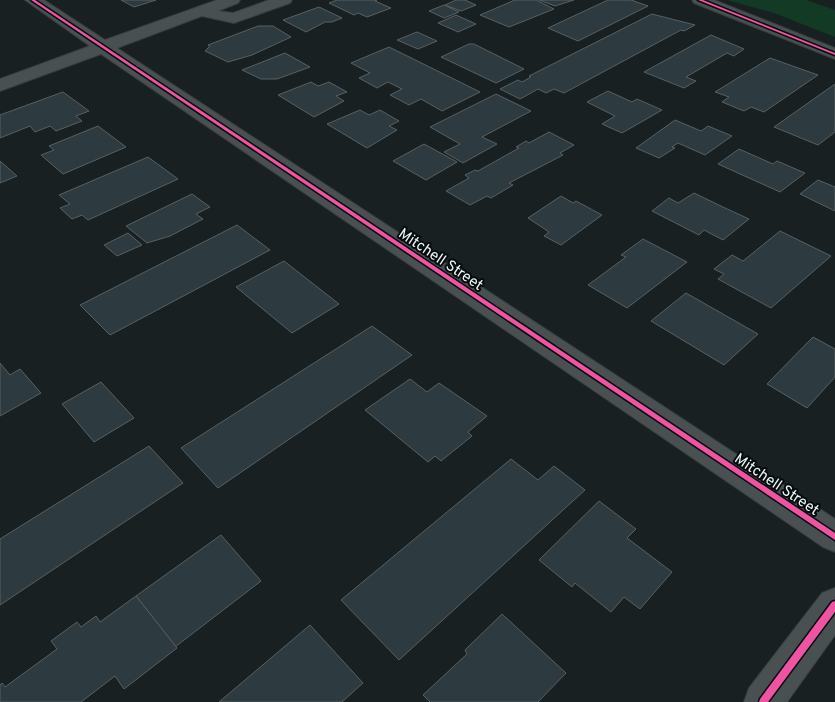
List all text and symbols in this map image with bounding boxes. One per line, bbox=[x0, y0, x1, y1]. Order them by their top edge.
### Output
street label: Mitchell Street bbox=[394, 225, 486, 296]
street label: Mitchell Street bbox=[730, 450, 822, 521]

